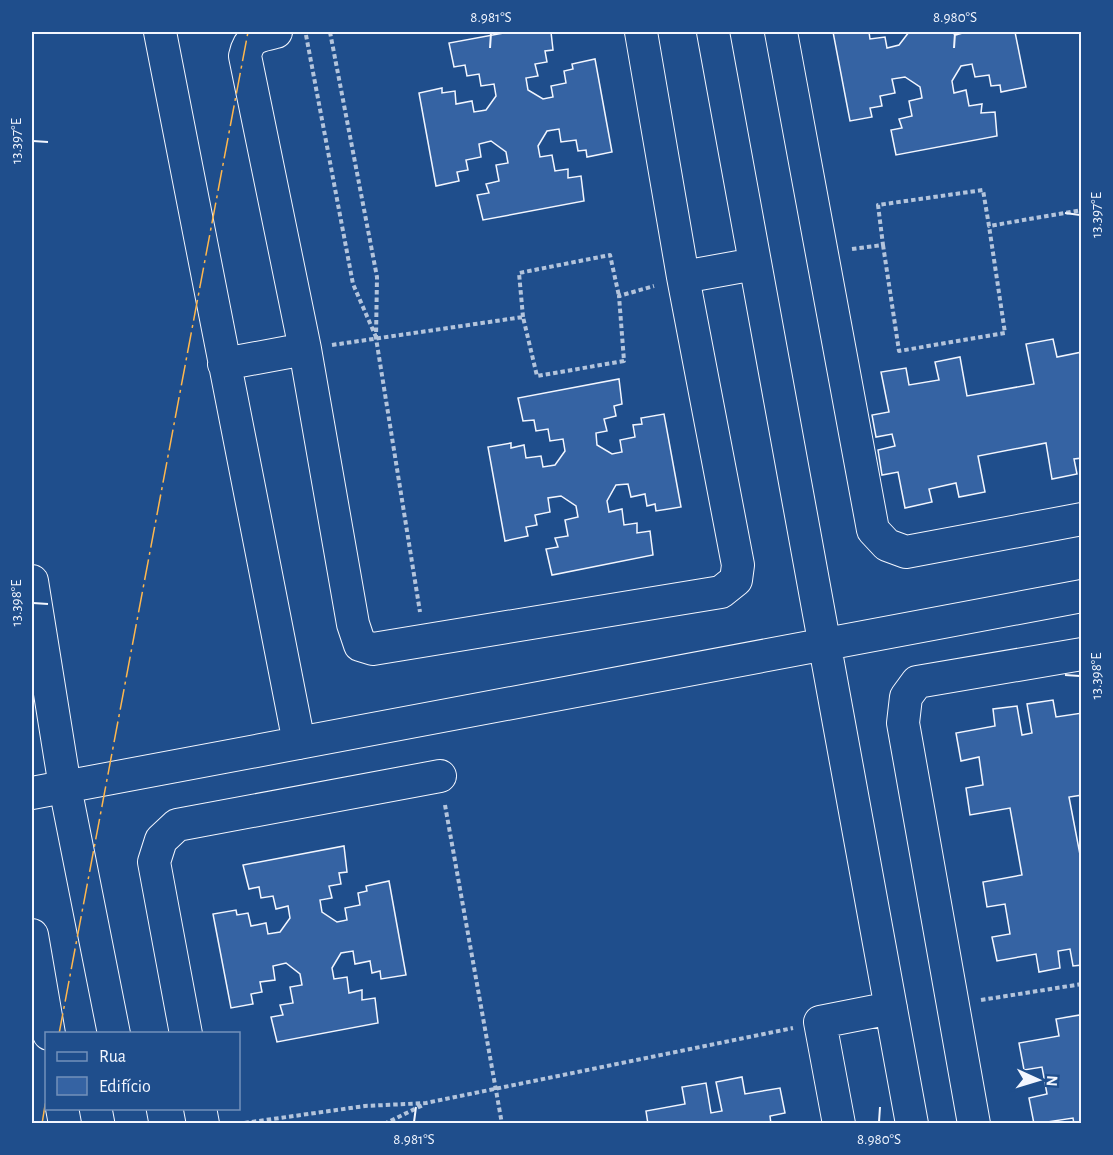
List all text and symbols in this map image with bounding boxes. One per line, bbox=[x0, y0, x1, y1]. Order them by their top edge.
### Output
text: 8.981°S bbox=[470, 10, 512, 25]
text: 8.980°S bbox=[933, 10, 977, 25]
text: 13.397°E bbox=[9, 118, 24, 164]
text: 13.397°E bbox=[1089, 192, 1104, 238]
text: 13.398°E bbox=[9, 580, 24, 626]
text: 13.398°E bbox=[1089, 653, 1104, 699]
legend bbox=[45, 1032, 240, 1110]
text: Rua bbox=[99, 1048, 126, 1066]
north arrow bbox=[1008, 1050, 1068, 1110]
text: N bbox=[1044, 1075, 1060, 1087]
text: Edifício bbox=[99, 1078, 151, 1096]
text: 8.981°S bbox=[393, 1132, 435, 1147]
text: 8.980°S bbox=[857, 1132, 901, 1147]

